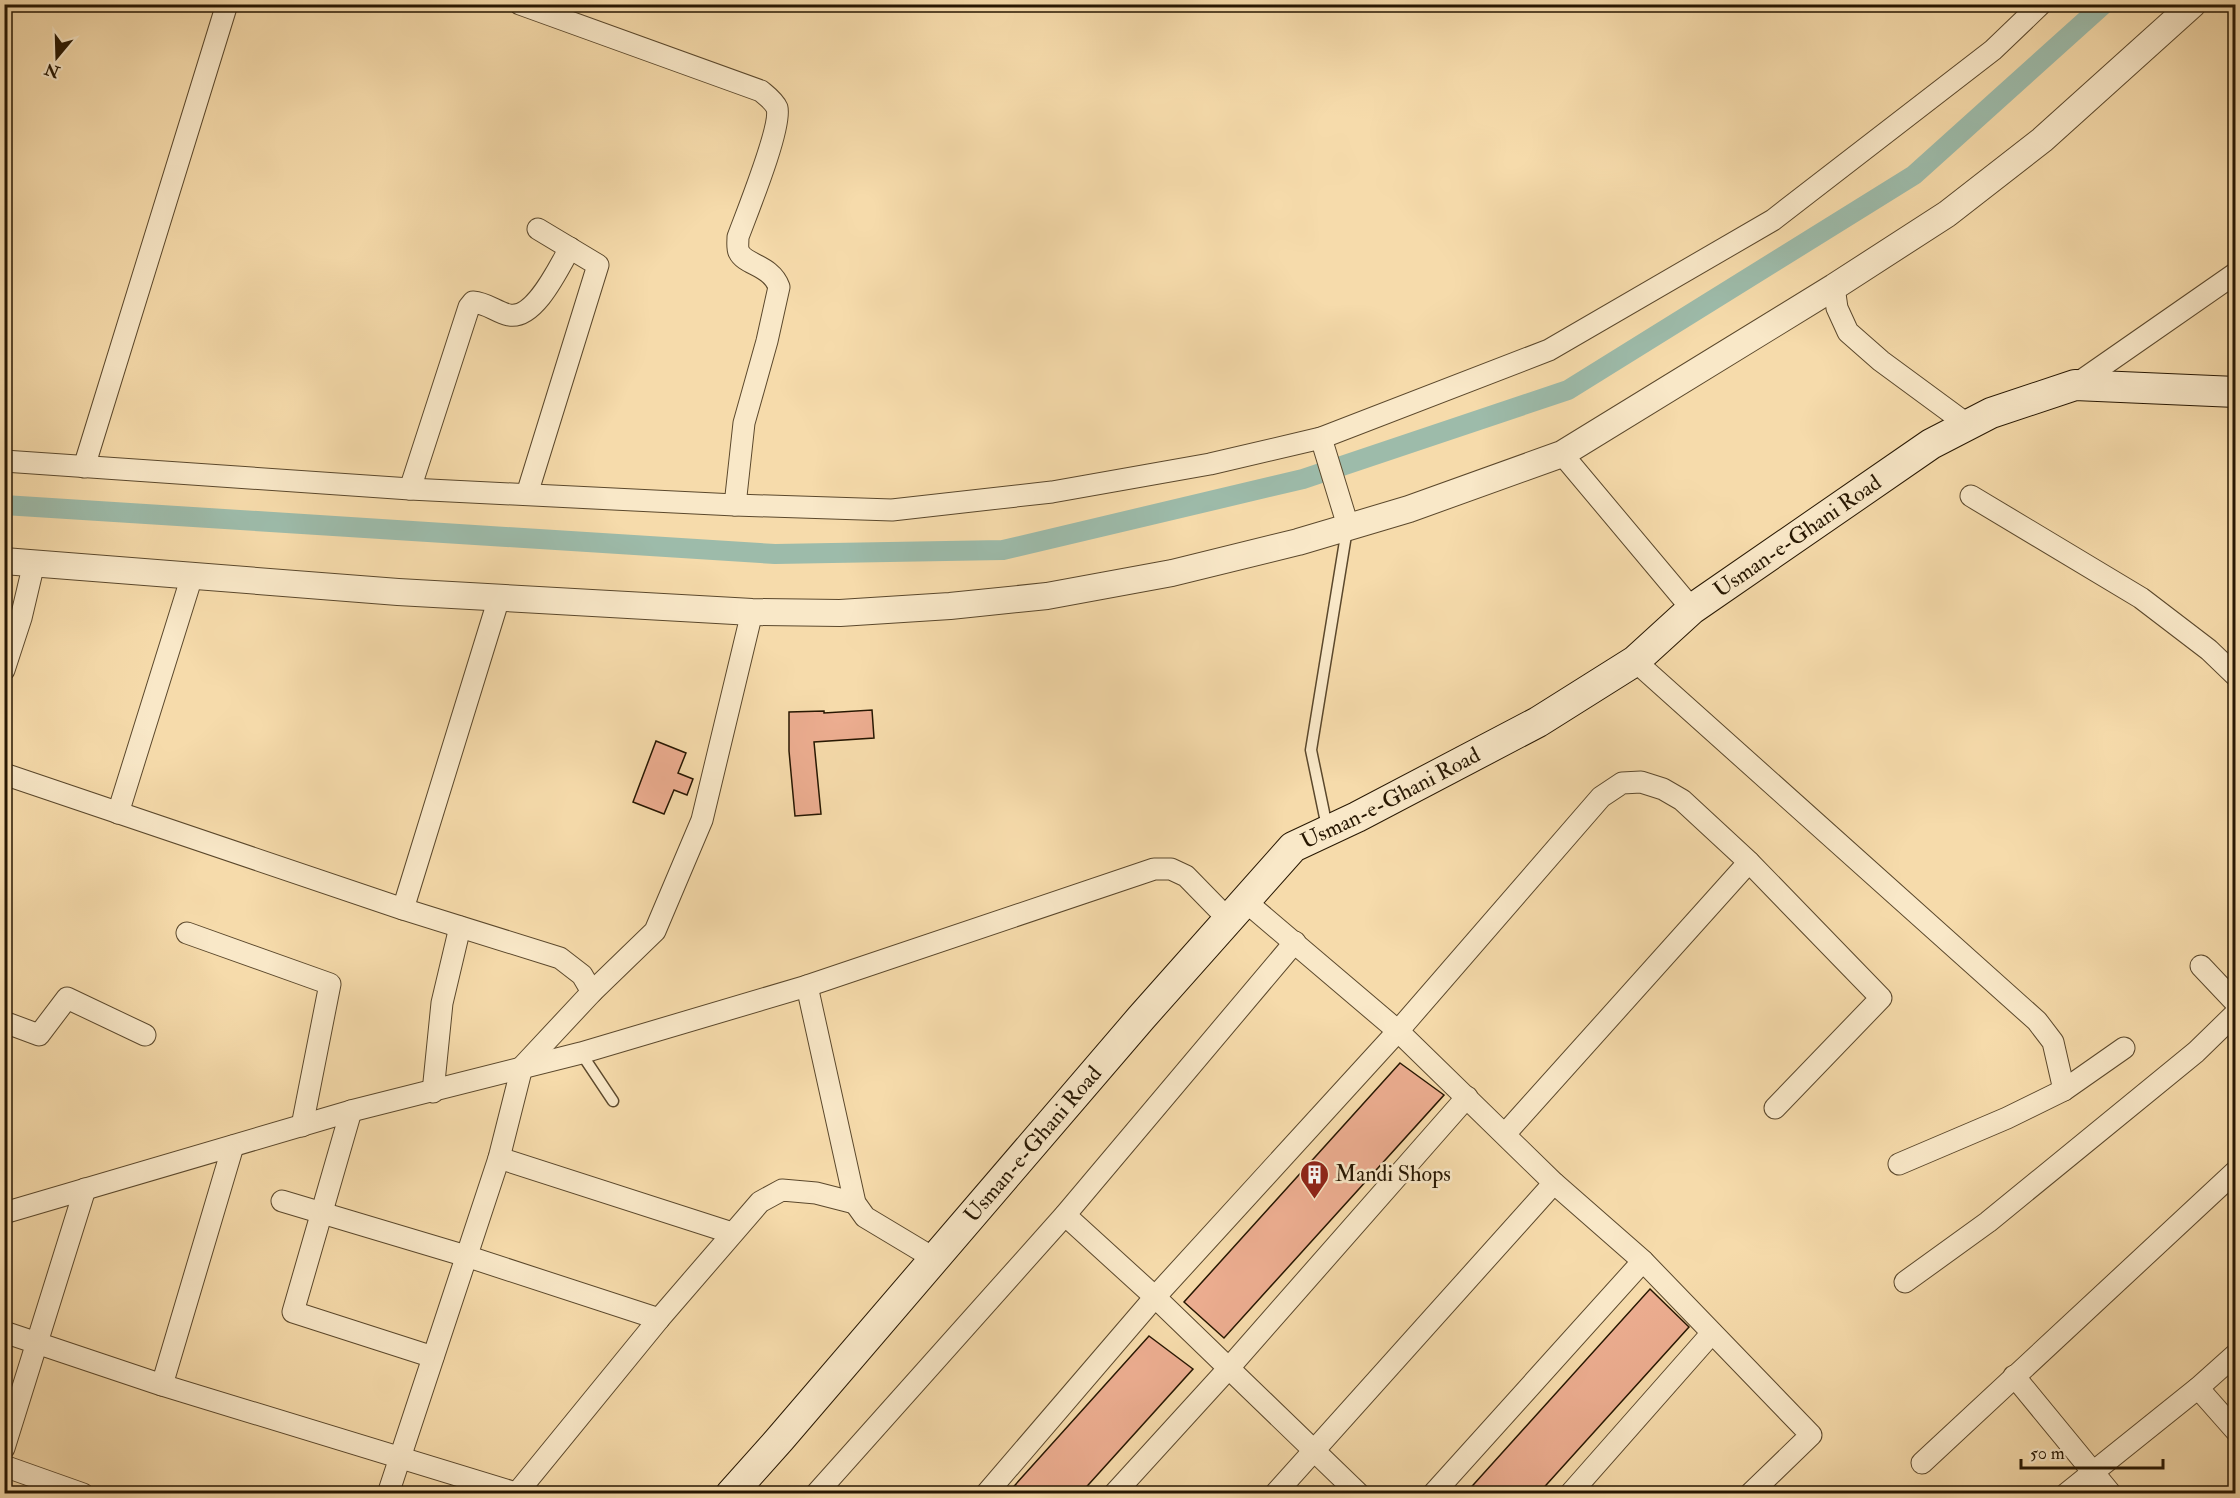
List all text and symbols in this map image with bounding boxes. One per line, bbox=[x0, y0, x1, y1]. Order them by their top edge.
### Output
north arrow bbox=[27, 27, 87, 87]
text: N bbox=[42, 58, 63, 82]
street label: Usman-e-Ghani Road bbox=[1708, 468, 1887, 604]
street label: Usman-e-Ghani Road bbox=[1296, 741, 1485, 855]
street label: Usman-e-Ghani Road bbox=[958, 1060, 1108, 1228]
building icon: Mandi Shops bbox=[1298, 1158, 1330, 1200]
place label: Mandi Shops bbox=[1335, 1160, 1451, 1189]
scale bar bbox=[2021, 1432, 2164, 1470]
text: 50 m bbox=[2030, 1442, 2065, 1465]

